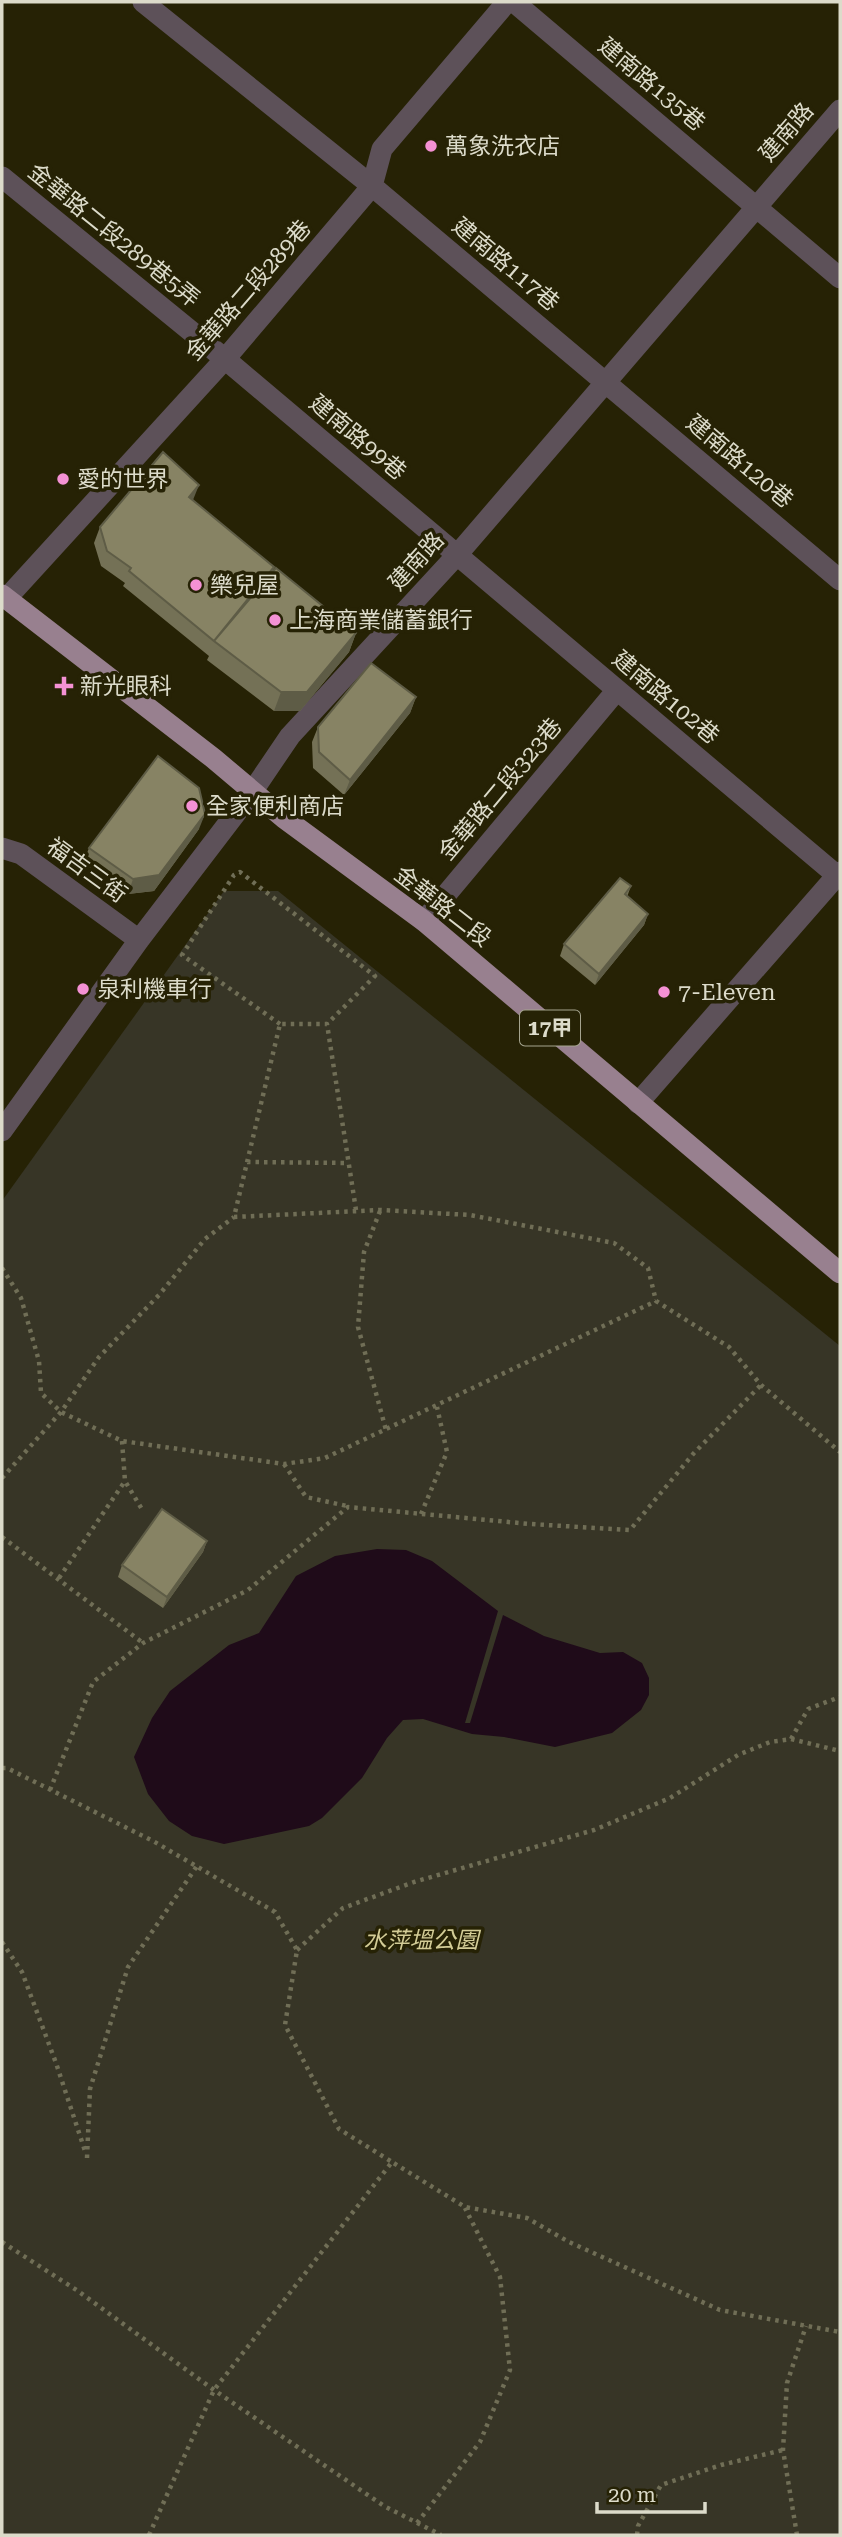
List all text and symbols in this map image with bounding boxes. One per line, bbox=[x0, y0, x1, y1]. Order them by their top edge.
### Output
street label: 建南路135巷 bbox=[593, 32, 710, 137]
street label: 建南路 bbox=[754, 97, 819, 167]
place label: 萬象洗衣店 bbox=[445, 133, 560, 160]
marker: 萬象洗衣店 bbox=[423, 138, 439, 154]
street label: 金華路二段289巷5弄 bbox=[23, 158, 205, 313]
street label: 建南路117巷 bbox=[447, 212, 564, 317]
street label: 金華路二段289巷 bbox=[180, 215, 317, 366]
street label: 建南路99巷 bbox=[304, 389, 411, 486]
street label: 建南路120巷 bbox=[681, 409, 798, 514]
place label: 愛的世界 bbox=[77, 466, 169, 493]
marker: 愛的世界 bbox=[55, 471, 71, 487]
street label: 建南路 bbox=[383, 527, 449, 596]
place label: 樂兒屋 bbox=[210, 572, 279, 599]
marker: 樂兒屋 bbox=[188, 577, 204, 593]
place label: 上海商業儲蓄銀行 bbox=[289, 607, 473, 634]
marker: 上海商業儲蓄銀行 bbox=[267, 612, 283, 628]
street label: 建南路102巷 bbox=[607, 645, 724, 750]
place label: 新光眼科 bbox=[80, 673, 172, 700]
marker: 新光眼科 bbox=[54, 676, 74, 696]
street label: 金華路二段323巷 bbox=[433, 713, 567, 866]
place label: 全家便利商店 bbox=[206, 793, 344, 820]
marker: 全家便利商店 bbox=[184, 798, 200, 814]
street label: 福吉三街 bbox=[42, 832, 132, 908]
street label: 金華路二段 bbox=[389, 860, 496, 952]
place label: 泉利機車行 bbox=[97, 976, 212, 1003]
place label: 7-Eleven bbox=[678, 979, 776, 1006]
marker: 泉利機車行 bbox=[75, 981, 91, 997]
marker: 7-Eleven bbox=[656, 984, 672, 1000]
road number: 17甲 bbox=[520, 1010, 580, 1046]
park label: 水萍塭公園 bbox=[364, 1927, 482, 1954]
scale bar bbox=[597, 2470, 706, 2514]
text: 20 m bbox=[608, 2483, 656, 2507]

